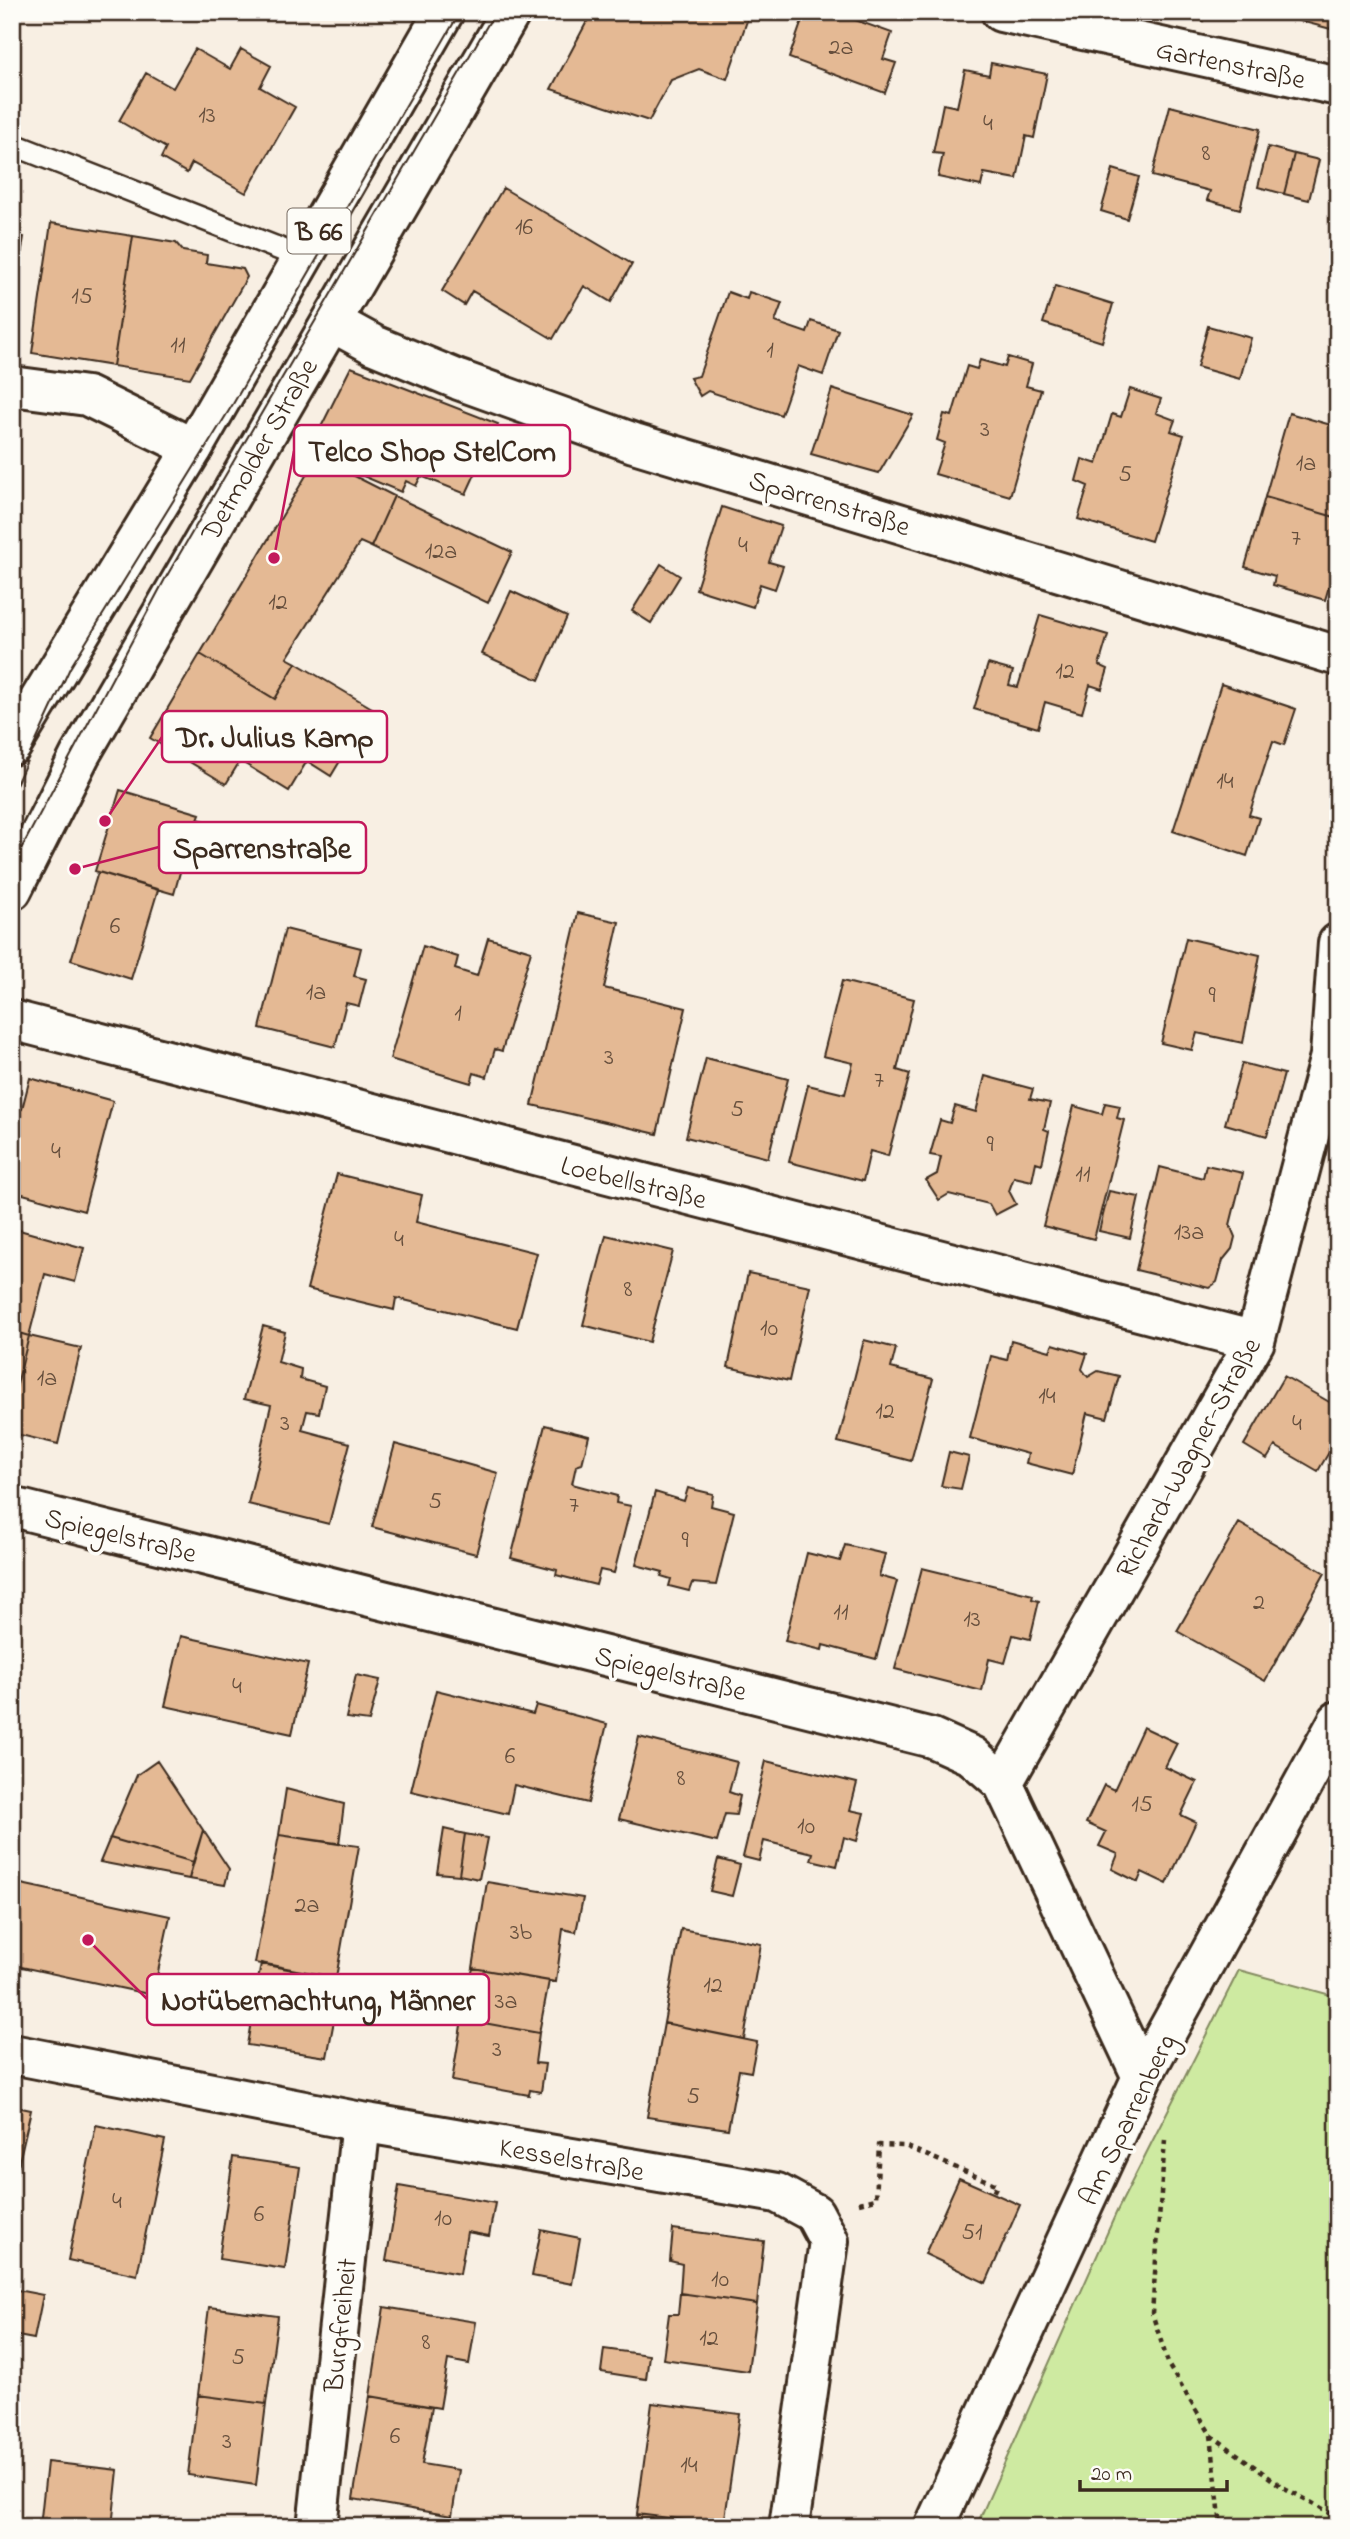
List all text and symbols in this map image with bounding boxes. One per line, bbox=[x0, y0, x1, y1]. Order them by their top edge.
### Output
house number: 2a bbox=[829, 31, 853, 66]
street label: Gartenstraße bbox=[1152, 31, 1309, 102]
house number: 13 bbox=[198, 99, 216, 134]
house number: 4 bbox=[983, 107, 993, 142]
house number: 8 bbox=[1202, 137, 1211, 172]
road number: B 66 bbox=[288, 208, 350, 254]
house number: 16 bbox=[515, 211, 534, 246]
house number: 15 bbox=[71, 280, 93, 315]
house number: 11 bbox=[170, 329, 186, 364]
house number: 1 bbox=[766, 334, 774, 369]
street label: Detmolder Straße bbox=[192, 351, 330, 551]
house number: 3 bbox=[980, 413, 990, 448]
callout: Telco Shop StelCom bbox=[294, 425, 570, 476]
text: Telco Shop StelCom bbox=[308, 432, 556, 476]
house number: 1a bbox=[1296, 447, 1316, 482]
house number: 5 bbox=[1118, 458, 1132, 493]
street label: Sparrenstraße bbox=[743, 461, 915, 549]
house number: 7 bbox=[1291, 522, 1301, 557]
house number: 4 bbox=[738, 529, 748, 564]
house number: 12a bbox=[425, 535, 457, 570]
house number: 12 bbox=[268, 586, 288, 621]
house number: 12 bbox=[1055, 655, 1075, 690]
callout: Dr. Julius Kamp bbox=[162, 711, 387, 762]
text: Dr. Julius Kamp bbox=[174, 718, 374, 762]
house number: 14 bbox=[1216, 765, 1234, 800]
callout: Sparrenstraße bbox=[159, 822, 366, 873]
text: Sparrenstraße bbox=[173, 829, 353, 873]
house number: 6 bbox=[110, 910, 121, 945]
house number: 1a bbox=[306, 976, 326, 1011]
house number: 9 bbox=[1208, 979, 1216, 1014]
house number: 1 bbox=[454, 997, 462, 1032]
house number: 3 bbox=[604, 1041, 614, 1076]
house number: 7 bbox=[874, 1064, 884, 1099]
house number: 5 bbox=[730, 1093, 744, 1128]
house number: 9 bbox=[986, 1128, 994, 1163]
house number: 4 bbox=[51, 1135, 61, 1170]
street label: Loebellstraße bbox=[556, 1146, 711, 1222]
house number: 11 bbox=[1075, 1158, 1091, 1193]
house number: 13a bbox=[1174, 1216, 1204, 1251]
house number: 4 bbox=[394, 1223, 404, 1258]
house number: 8 bbox=[624, 1273, 633, 1308]
house number: 10 bbox=[760, 1312, 778, 1347]
street label: Richard-Wagner-Straße bbox=[1107, 1330, 1274, 1587]
house number: 1a bbox=[37, 1362, 57, 1397]
house number: 14 bbox=[1038, 1380, 1056, 1415]
house number: 12 bbox=[875, 1395, 895, 1430]
house number: 3 bbox=[280, 1407, 290, 1442]
house number: 4 bbox=[1292, 1407, 1302, 1442]
house number: 5 bbox=[428, 1485, 442, 1520]
house number: 7 bbox=[569, 1489, 579, 1524]
street label: Spiegelstraße bbox=[40, 1499, 201, 1576]
house number: 9 bbox=[681, 1524, 689, 1559]
house number: 2 bbox=[1253, 1586, 1265, 1621]
house number: 11 bbox=[833, 1596, 849, 1631]
house number: 13 bbox=[963, 1603, 981, 1638]
street label: Spiegelstraße bbox=[590, 1637, 751, 1714]
house number: 4 bbox=[232, 1670, 242, 1705]
house number: 6 bbox=[505, 1740, 516, 1775]
house number: 8 bbox=[677, 1762, 686, 1797]
house number: 15 bbox=[1131, 1788, 1153, 1823]
house number: 10 bbox=[797, 1810, 815, 1845]
house number: 2a bbox=[295, 1889, 319, 1924]
house number: 3b bbox=[510, 1916, 533, 1951]
house number: 12 bbox=[703, 1969, 723, 2004]
callout: Notübernachtung, Männer bbox=[147, 1974, 489, 2025]
text: Notübernachtung, Männer bbox=[161, 1981, 476, 2026]
house number: 3a bbox=[495, 1985, 517, 2020]
street label: Am Sparrenberg bbox=[1070, 2028, 1188, 2213]
house number: 3 bbox=[492, 2033, 502, 2068]
house number: 5 bbox=[686, 2080, 700, 2115]
street label: Kesselstraße bbox=[496, 2129, 648, 2194]
house number: 4 bbox=[112, 2185, 122, 2220]
house number: 6 bbox=[254, 2198, 265, 2233]
house number: 10 bbox=[434, 2202, 452, 2237]
house number: 51 bbox=[961, 2216, 983, 2251]
street label: Burgfreiheit bbox=[315, 2256, 370, 2396]
house number: 10 bbox=[711, 2263, 729, 2298]
house number: 12 bbox=[699, 2322, 719, 2357]
house number: 8 bbox=[422, 2326, 431, 2361]
house number: 5 bbox=[231, 2341, 245, 2376]
house number: 6 bbox=[390, 2420, 401, 2455]
house number: 3 bbox=[222, 2425, 232, 2460]
scale bar bbox=[1080, 2448, 1228, 2492]
house number: 14 bbox=[680, 2449, 698, 2484]
text: 20 m bbox=[1091, 2460, 1132, 2490]

